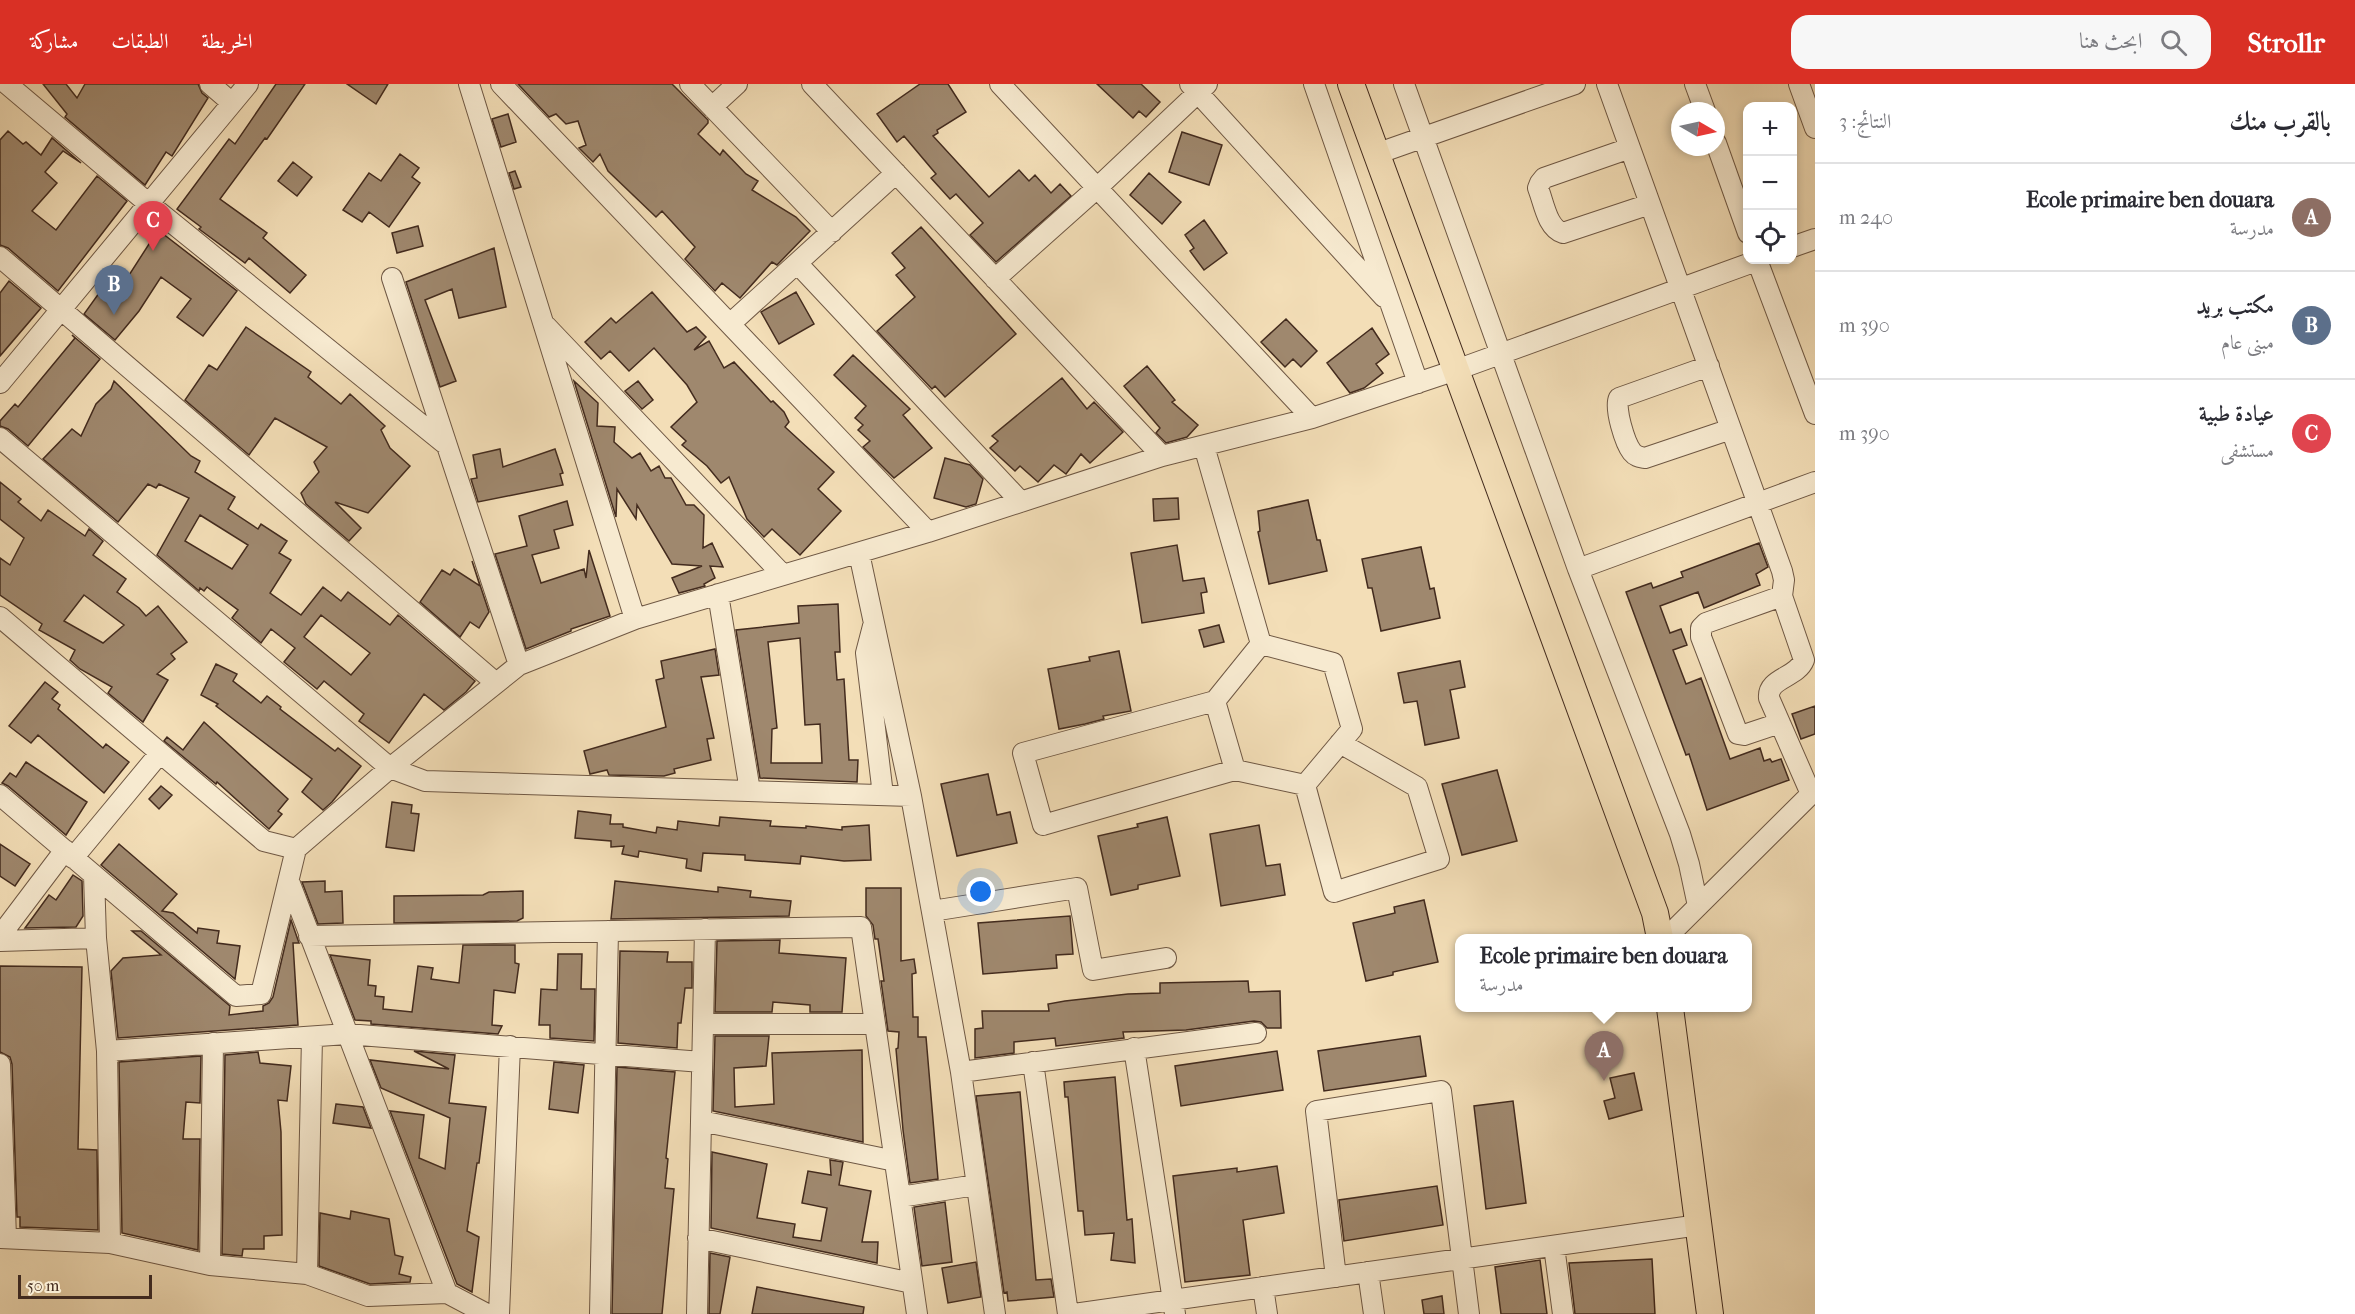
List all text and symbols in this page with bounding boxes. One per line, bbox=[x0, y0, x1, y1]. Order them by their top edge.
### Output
search box bbox=[1791, 15, 2211, 69]
icon: search bbox=[2157, 26, 2190, 59]
text: Strollr bbox=[2247, 26, 2325, 59]
text: ابحث هنا bbox=[2079, 28, 2142, 54]
text: مشاركة bbox=[30, 29, 78, 53]
text: الطبقات bbox=[111, 29, 168, 53]
text: الخريطة bbox=[201, 29, 253, 53]
north arrow bbox=[1671, 102, 1725, 156]
map controls bbox=[1743, 102, 1797, 264]
button: + bbox=[1743, 102, 1797, 156]
text: بالقرب منك bbox=[2229, 106, 2331, 137]
text: النتائج: 3 bbox=[1839, 110, 1891, 133]
button: − bbox=[1743, 156, 1797, 210]
text: Ecole primaire ben douara bbox=[2026, 187, 2274, 213]
pin: C bbox=[134, 202, 172, 251]
text: 240 m bbox=[1839, 206, 1893, 229]
text: A bbox=[2305, 206, 2318, 229]
button: locate bbox=[1743, 210, 1797, 264]
text: مدرسة bbox=[2230, 217, 2274, 240]
pin: B bbox=[94, 266, 134, 315]
text: مكتب بريد bbox=[2196, 293, 2274, 319]
text: 390 m bbox=[1839, 314, 1890, 337]
text: B bbox=[2305, 314, 2318, 337]
text: مبنى عام bbox=[2221, 331, 2274, 354]
text: عيادة طبية bbox=[2199, 401, 2274, 427]
text: 390 m bbox=[1839, 422, 1890, 445]
text: C bbox=[2305, 422, 2318, 445]
text: مستشفى bbox=[2221, 439, 2274, 462]
your location bbox=[966, 877, 995, 906]
popup bbox=[1455, 934, 1752, 1012]
text: Ecole primaire ben douara bbox=[1479, 943, 1728, 969]
text: مدرسة bbox=[1479, 973, 1524, 996]
pin: A bbox=[1584, 1032, 1624, 1081]
scale bar bbox=[18, 1272, 152, 1300]
text: 50 m bbox=[27, 1276, 59, 1295]

